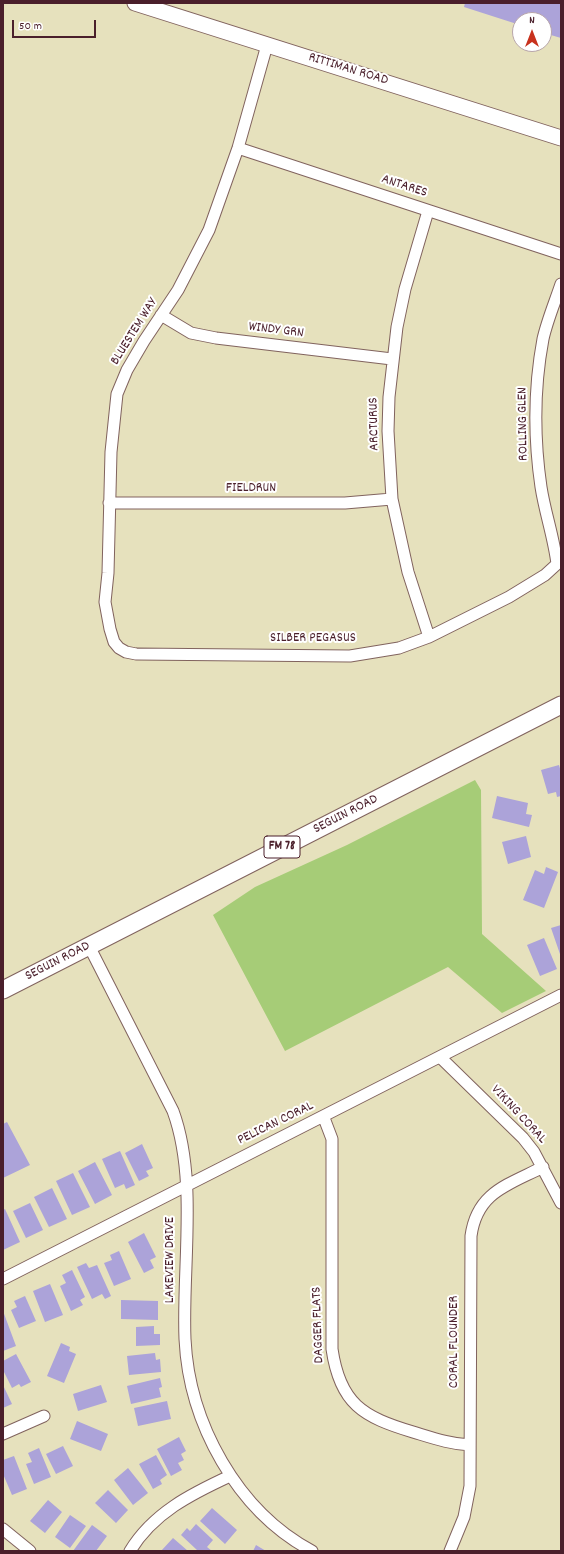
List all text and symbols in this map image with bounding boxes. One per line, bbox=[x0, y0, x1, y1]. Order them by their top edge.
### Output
scale bar bbox=[14, 12, 98, 38]
north arrow bbox=[512, 12, 552, 52]
text: N bbox=[529, 13, 535, 29]
text: 50 m bbox=[19, 18, 42, 35]
street label: RITTIMAN ROAD bbox=[306, 50, 390, 90]
street label: ANTARES bbox=[379, 172, 429, 202]
street label: BLUESTEM WAY bbox=[108, 295, 162, 369]
street label: WINDY GRN bbox=[247, 319, 305, 343]
street label: ROLLING GLEN bbox=[515, 387, 533, 461]
street label: ARCTURUS bbox=[366, 397, 384, 451]
street label: FIELDRUN bbox=[226, 481, 276, 497]
street label: SILBER PEGASUS bbox=[270, 631, 356, 647]
street label: SEGUIN ROAD bbox=[311, 792, 381, 838]
road number: FM 78 bbox=[264, 836, 300, 858]
street label: SEGUIN ROAD bbox=[23, 939, 93, 985]
street label: VIKING CORAL bbox=[487, 1082, 549, 1148]
street label: PELICAN CORAL bbox=[235, 1098, 317, 1150]
street label: LAKEVIEW DRIVE bbox=[163, 1217, 179, 1303]
street label: DAGGER FLATS bbox=[309, 1286, 329, 1364]
street label: CORAL FLOUNDER bbox=[447, 1296, 463, 1388]

